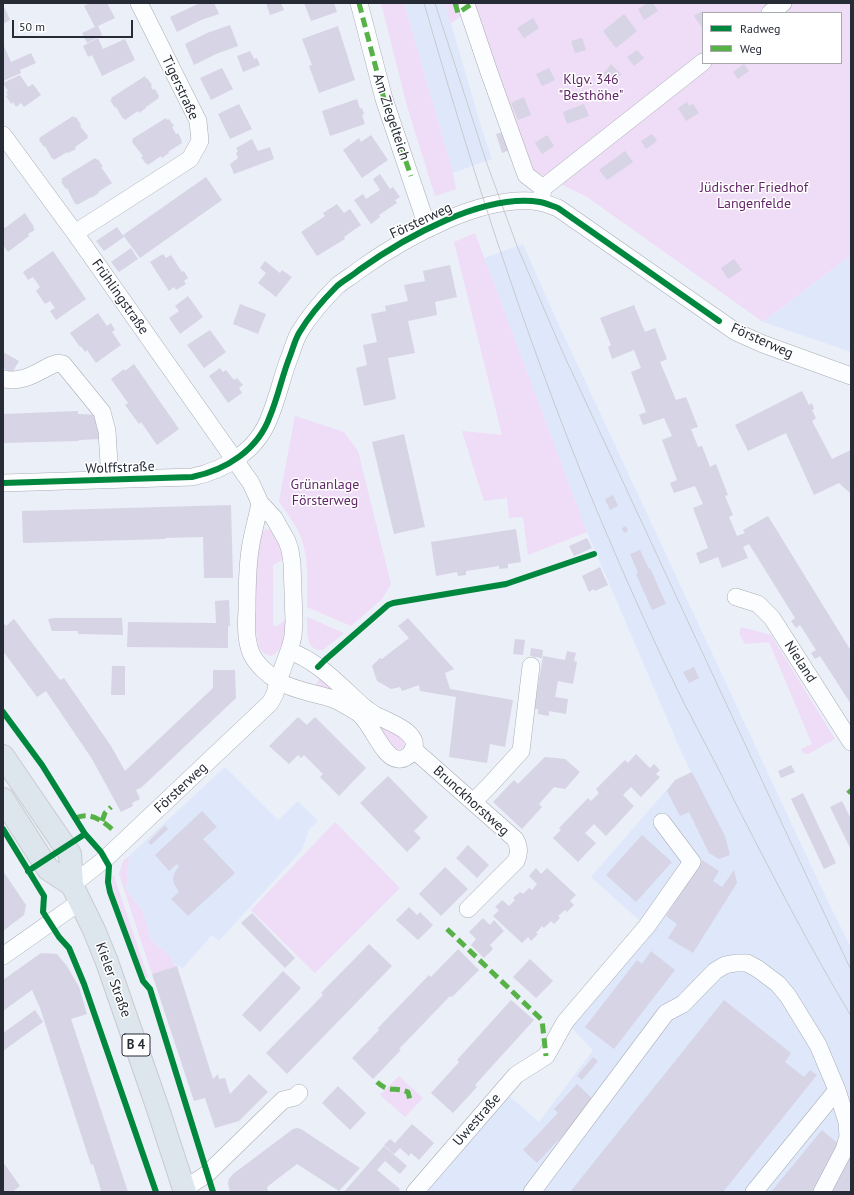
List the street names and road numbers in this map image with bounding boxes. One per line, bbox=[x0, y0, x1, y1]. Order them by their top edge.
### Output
street label: Tigerstraße bbox=[158, 53, 202, 123]
street label: Am Ziegelteich bbox=[369, 72, 413, 162]
street label: Försterweg bbox=[387, 199, 455, 243]
street label: Frühlingstraße bbox=[88, 256, 152, 338]
street label: Försterweg bbox=[728, 320, 796, 362]
street label: Wolffstraße bbox=[85, 458, 155, 478]
street label: Nieland bbox=[780, 638, 820, 686]
street label: Försterweg bbox=[151, 759, 211, 817]
street label: Brunckhorstweg bbox=[430, 763, 512, 839]
street label: Kieler Straße bbox=[92, 940, 134, 1020]
road number: B 4 bbox=[122, 1034, 150, 1056]
street label: Uwestraße bbox=[450, 1090, 504, 1150]

